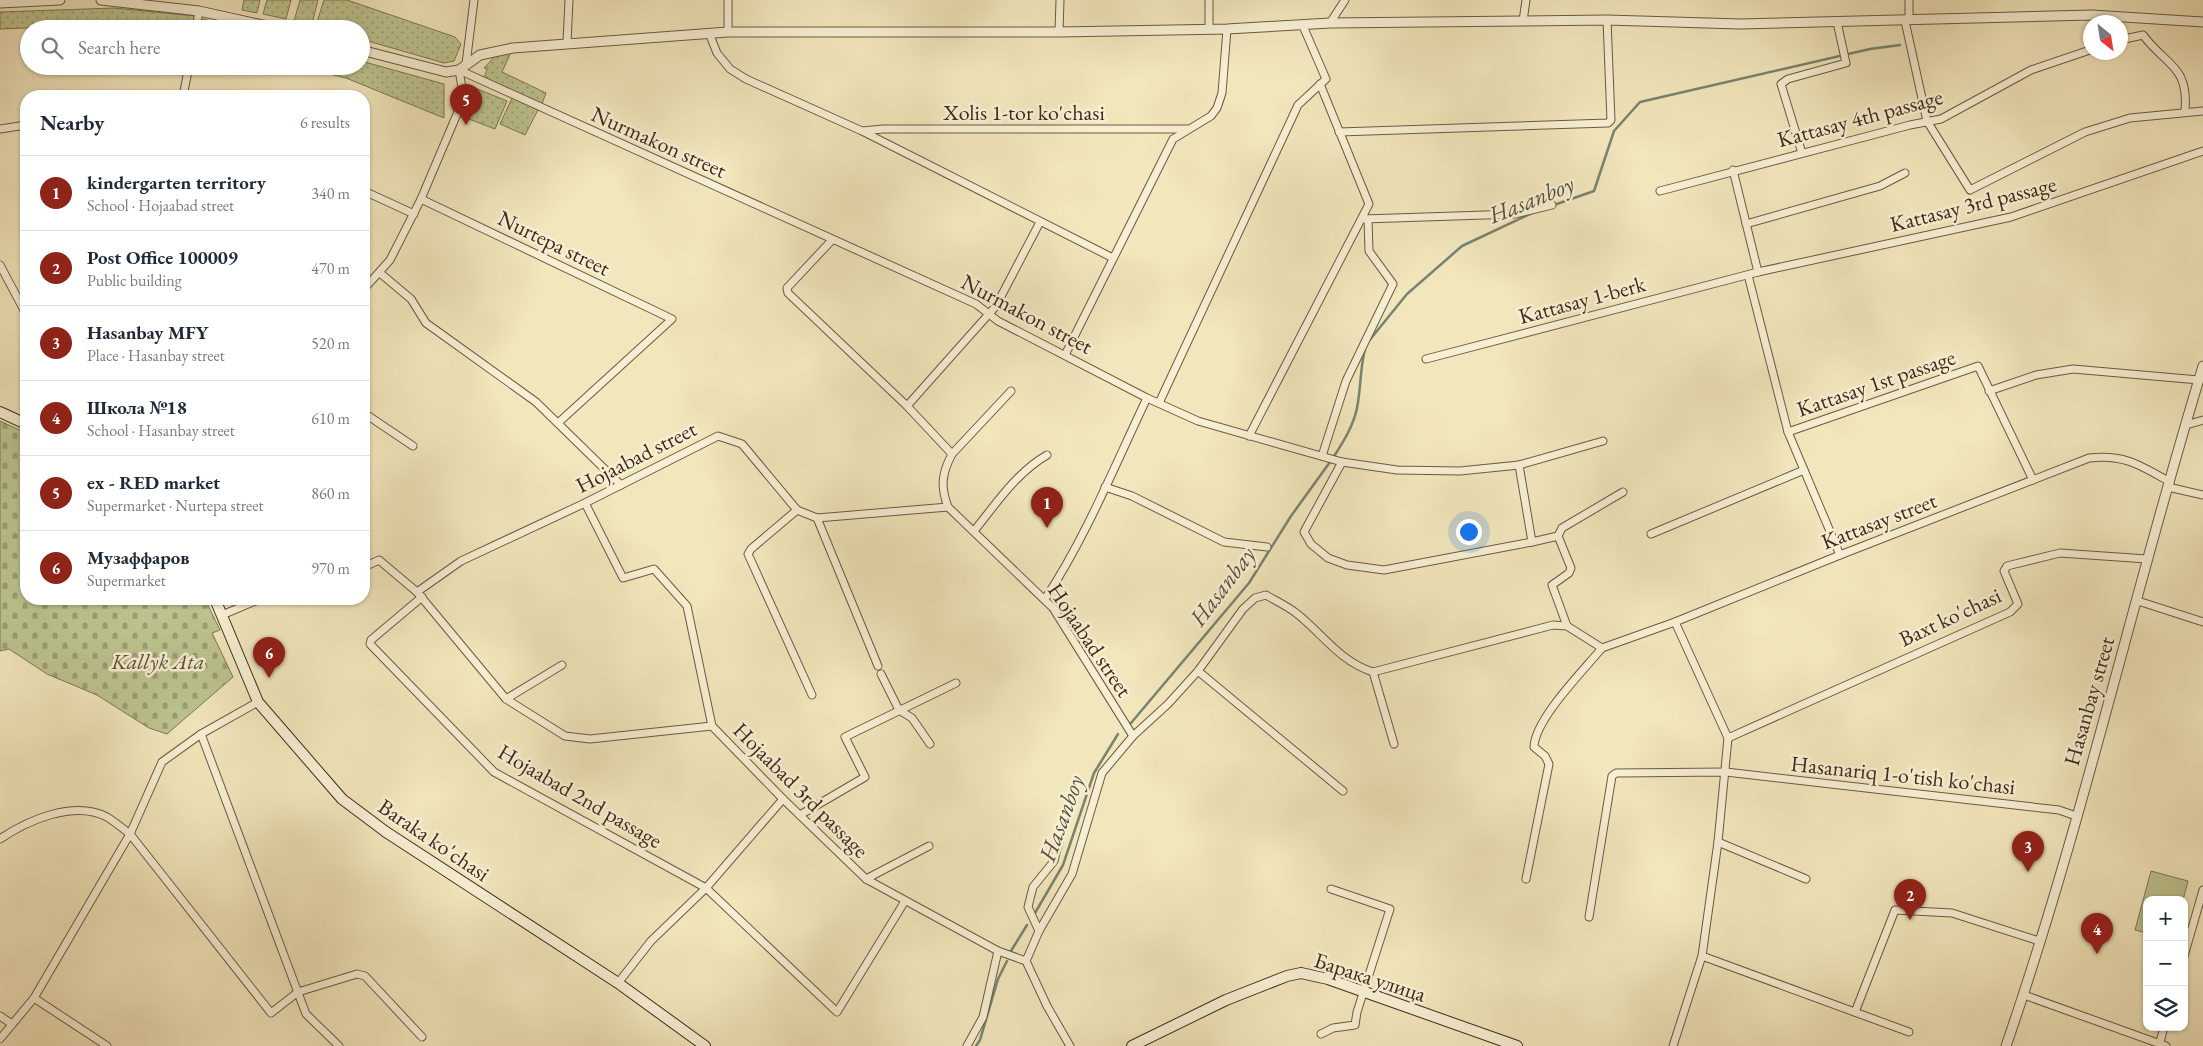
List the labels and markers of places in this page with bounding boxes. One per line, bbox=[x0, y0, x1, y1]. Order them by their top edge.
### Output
pin: 5 bbox=[450, 84, 482, 125]
pin: 1 bbox=[1031, 487, 1063, 528]
pin: 6 bbox=[253, 637, 285, 678]
pin: 3 bbox=[2012, 831, 2044, 872]
pin: 2 bbox=[1894, 879, 1926, 920]
pin: 4 bbox=[2081, 913, 2113, 954]

